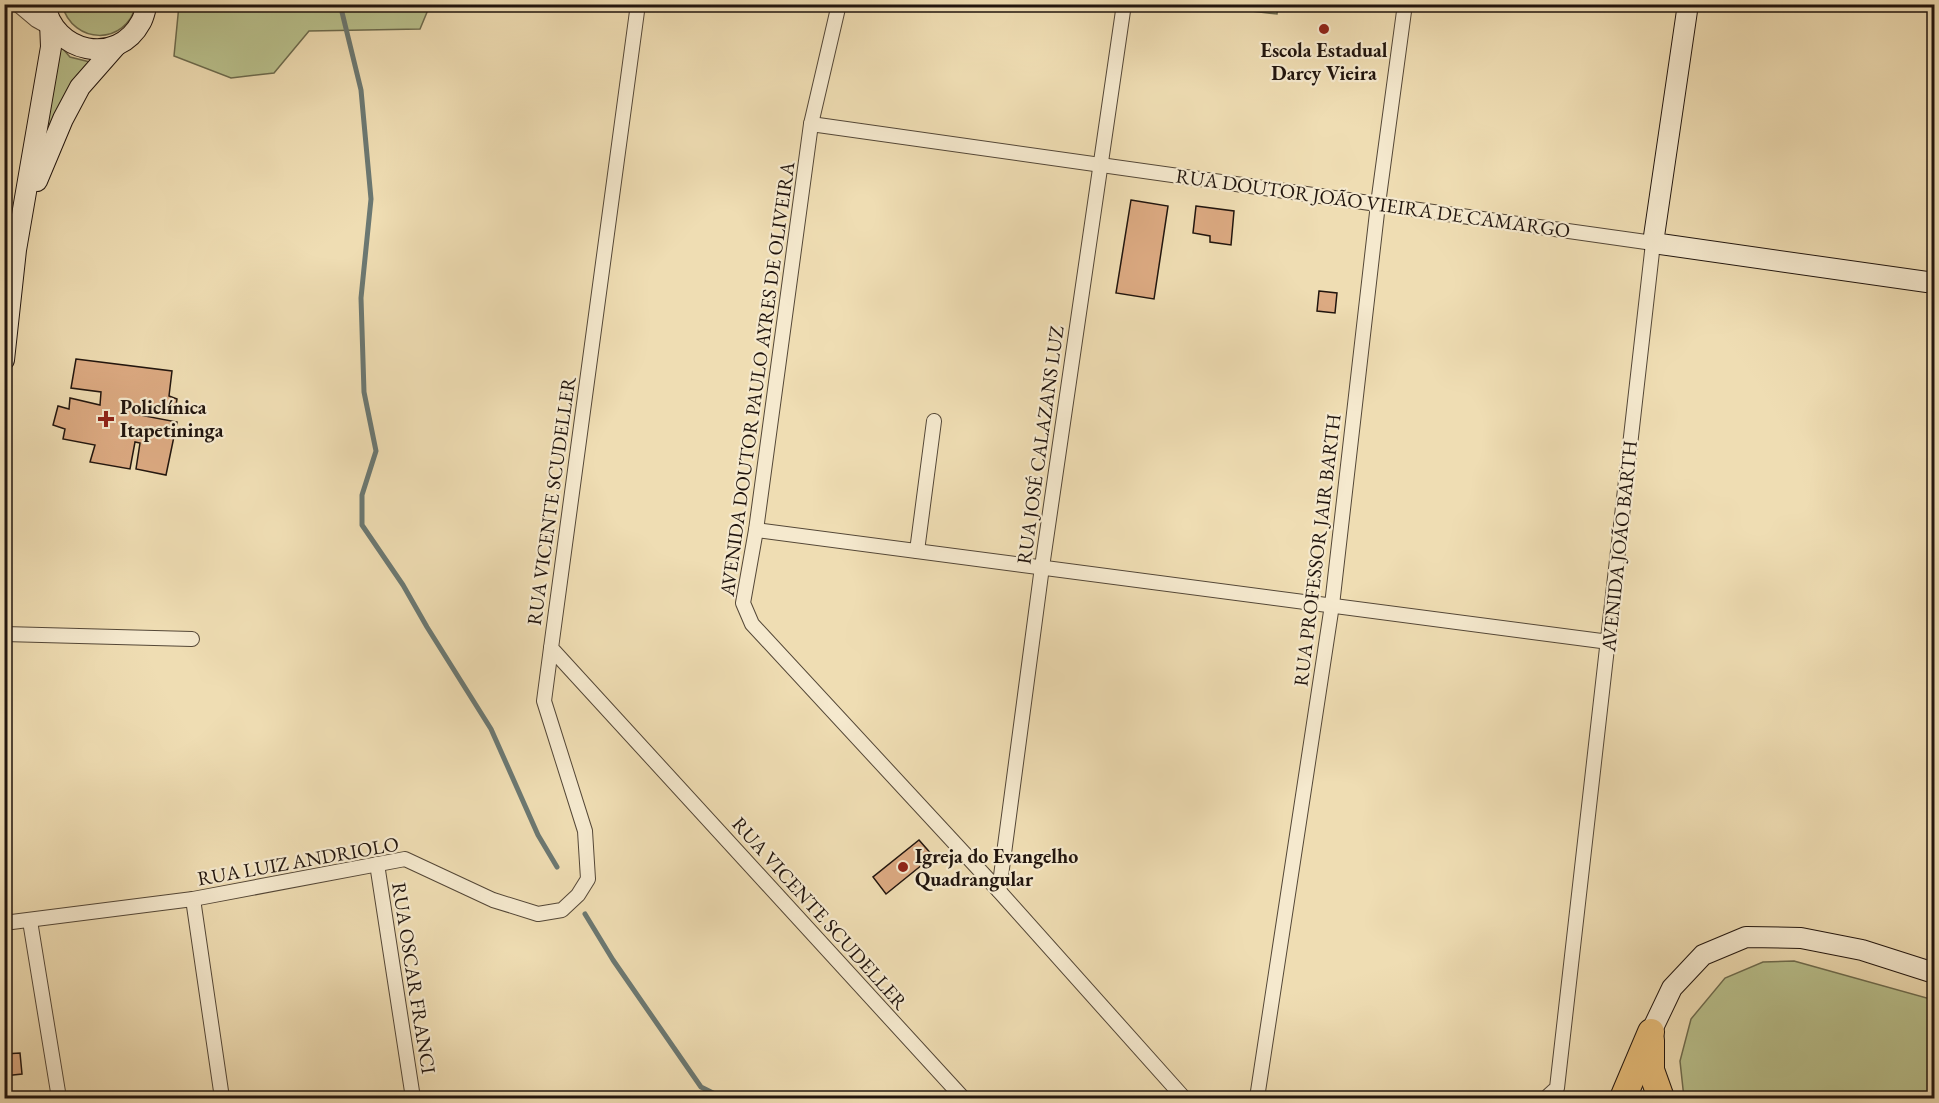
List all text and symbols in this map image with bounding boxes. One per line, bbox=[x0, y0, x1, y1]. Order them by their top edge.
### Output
marker: Escola Estadual Darcy Vieira bbox=[1317, 22, 1331, 36]
place label: Escola Estadual Darcy Vieira bbox=[1260, 37, 1388, 86]
street label: AVENIDA DOUTOR PAULO AYRES DE OLIVEIRA bbox=[713, 160, 800, 599]
street label: RUA DOUTOR JOÃO VIEIRA DE CAMARGO bbox=[1174, 162, 1572, 244]
street label: RUA JOSÉ CALAZANS LUZ bbox=[1010, 324, 1070, 566]
street label: RUA VICENTE SCUDELLER bbox=[521, 374, 581, 627]
place label: Policlínica Itapetininga bbox=[120, 394, 224, 443]
marker: Policlínica Itapetininga bbox=[97, 410, 115, 428]
street label: RUA PROFESSOR JAIR BARTH bbox=[1287, 412, 1347, 688]
street label: AVENIDA JOÃO BARTH bbox=[1595, 439, 1643, 654]
street label: RUA VICENTE SCUDELLER bbox=[726, 811, 914, 1015]
street label: RUA LUIZ ANDRIOLO bbox=[195, 830, 401, 892]
place label: Igreja do Evangelho Quadrangular bbox=[915, 843, 1078, 892]
marker: Igreja do Evangelho Quadrangular bbox=[896, 860, 910, 874]
street label: RUA OSCAR FRANCI bbox=[386, 880, 442, 1076]

